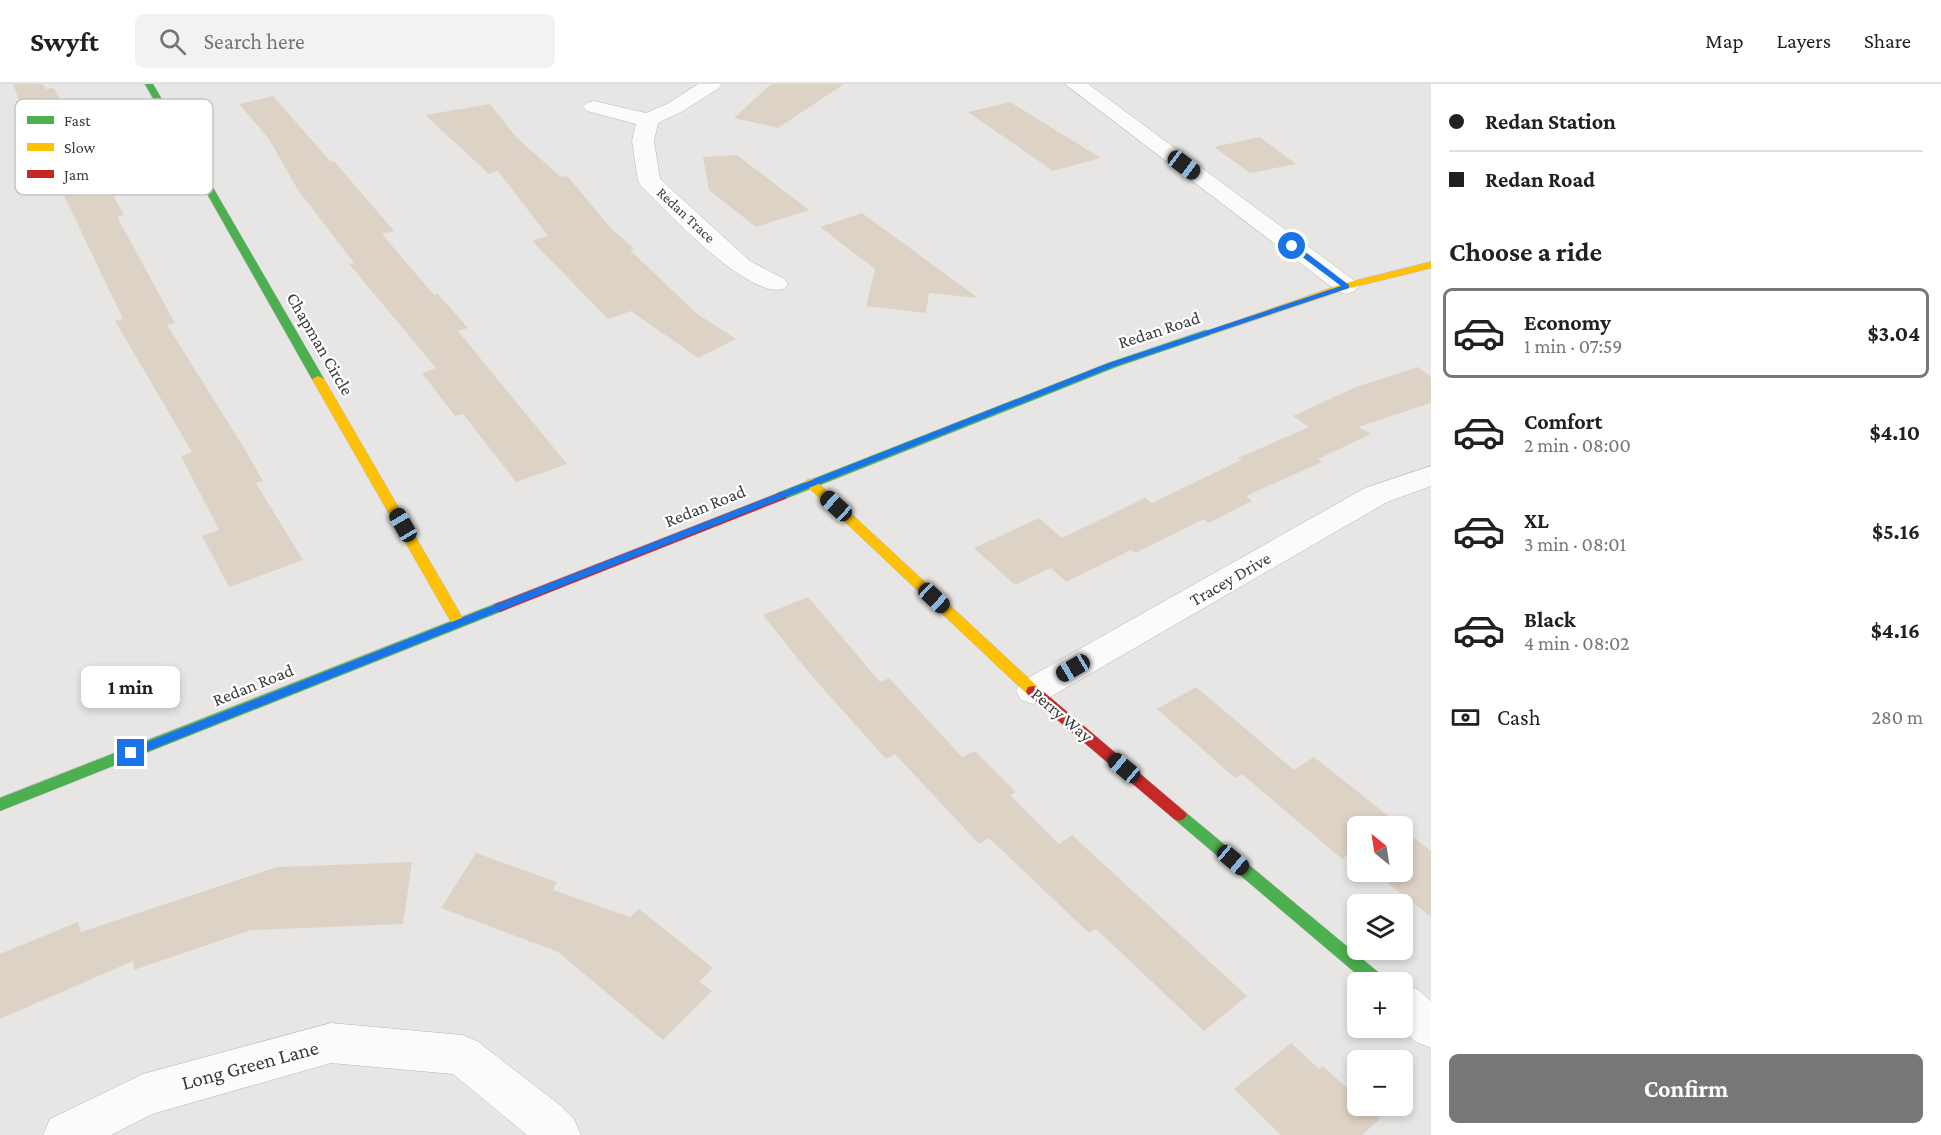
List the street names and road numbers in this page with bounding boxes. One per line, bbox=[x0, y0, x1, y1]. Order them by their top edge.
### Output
street label: Redan Trace bbox=[654, 184, 719, 246]
street label: Chapman Circle bbox=[283, 289, 358, 399]
street label: Redan Road bbox=[1115, 307, 1203, 353]
street label: Redan Road bbox=[662, 481, 749, 531]
street label: Tracey Drive bbox=[1186, 548, 1274, 610]
street label: Redan Road bbox=[210, 660, 297, 710]
street label: Perry Way bbox=[1027, 684, 1097, 747]
street label: Long Green Lane bbox=[179, 1035, 321, 1095]

